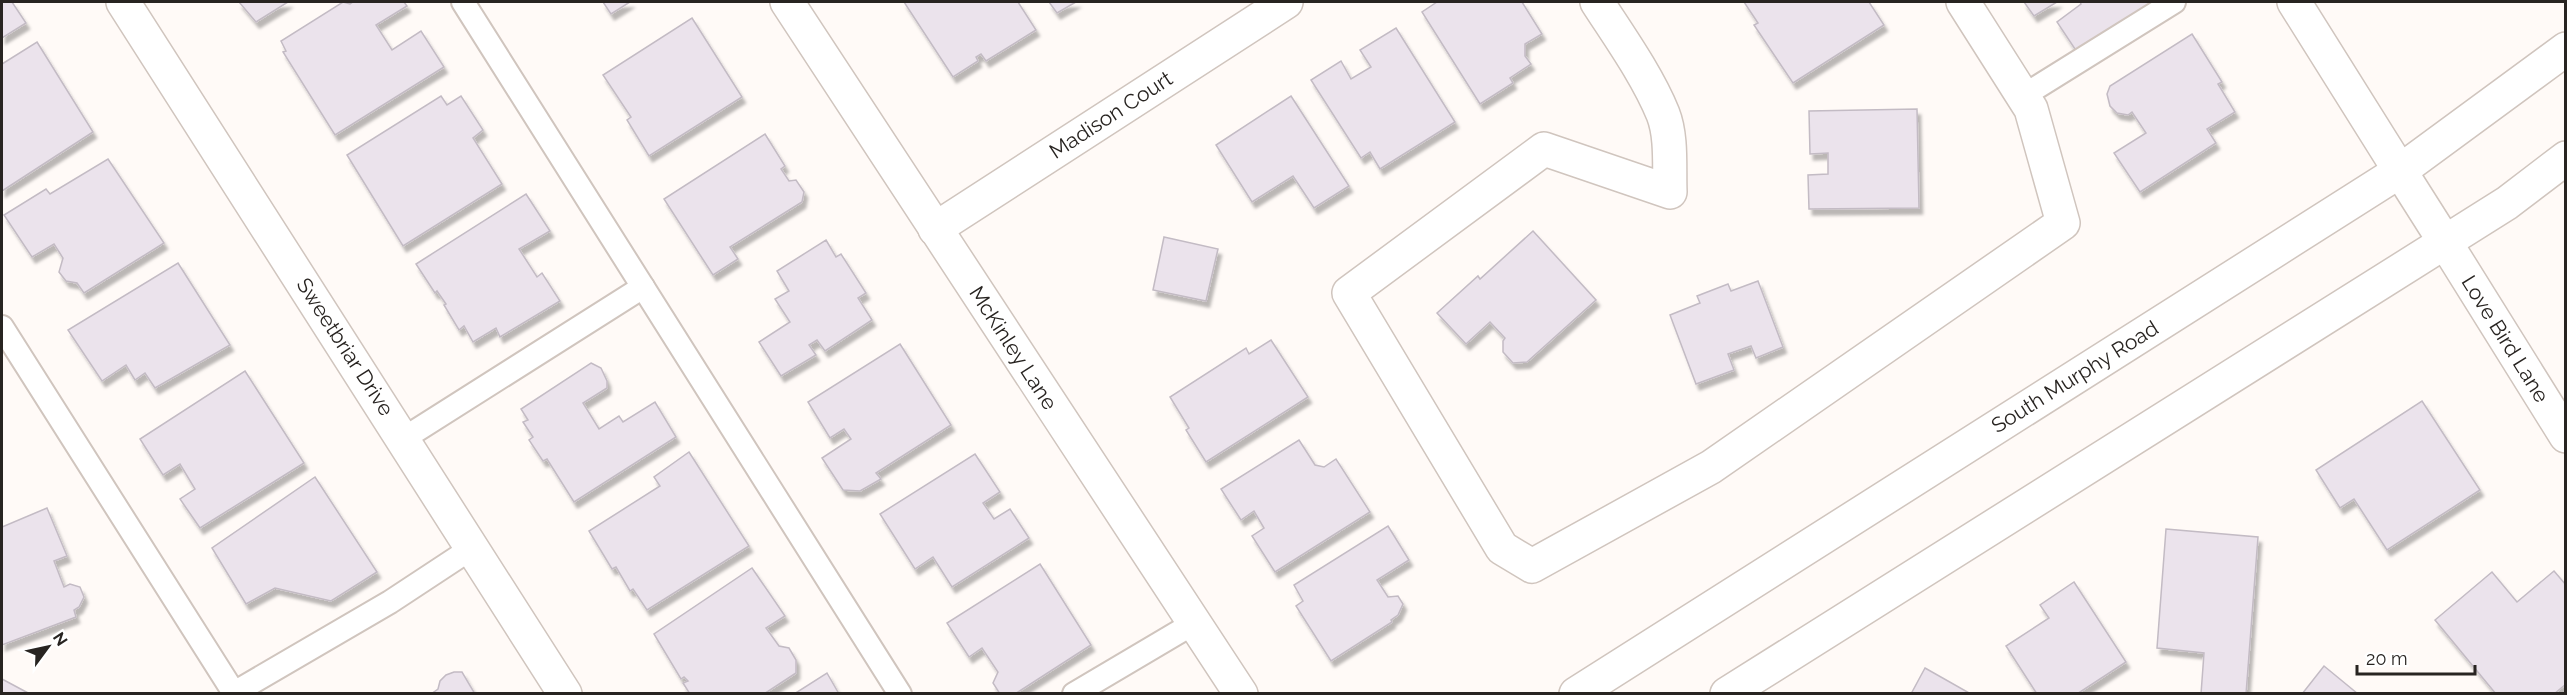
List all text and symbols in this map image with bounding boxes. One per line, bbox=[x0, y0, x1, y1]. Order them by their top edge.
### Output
street label: Madison Court bbox=[1045, 66, 1177, 164]
street label: Love Bird Lane bbox=[2456, 271, 2554, 407]
street label: Sweetbriar Drive bbox=[292, 273, 399, 420]
street label: McKinley Lane bbox=[964, 281, 1063, 414]
street label: South Murphy Road bbox=[1987, 315, 2163, 438]
north arrow bbox=[18, 617, 78, 677]
text: N bbox=[49, 629, 71, 649]
scale bar bbox=[2357, 638, 2476, 676]
text: 20 m bbox=[2366, 648, 2408, 669]

